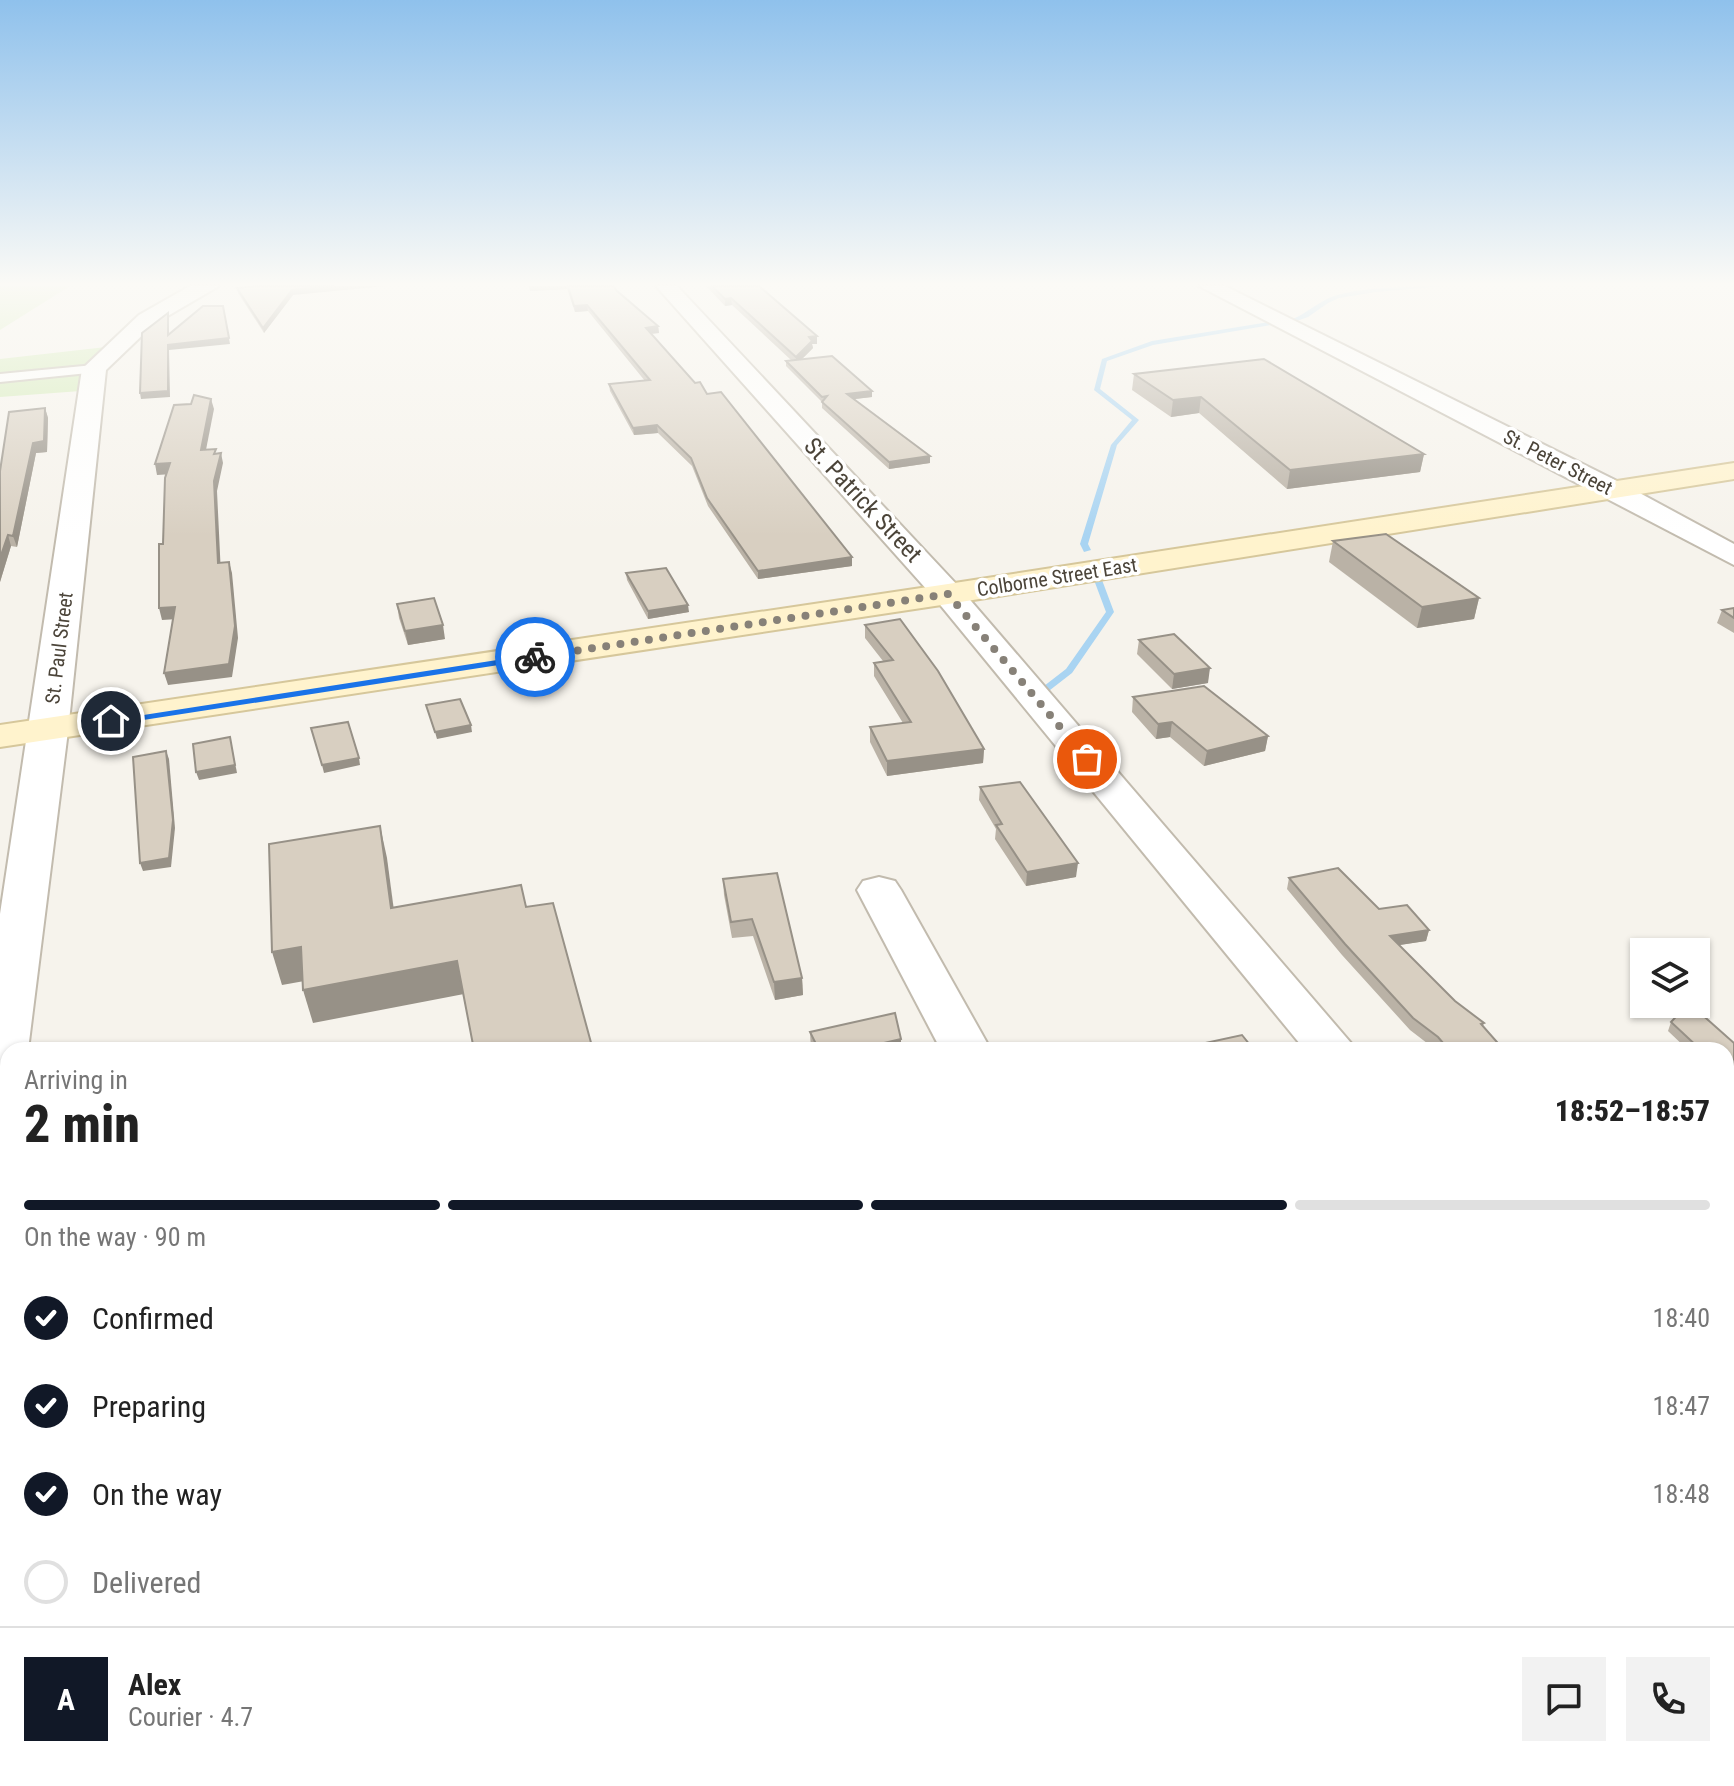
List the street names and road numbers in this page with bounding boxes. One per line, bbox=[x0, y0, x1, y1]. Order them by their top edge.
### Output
street label: St. Peter Street bbox=[1499, 424, 1617, 500]
street label: St. Patrick Street bbox=[798, 432, 928, 568]
street label: Colborne Street East bbox=[975, 552, 1139, 601]
street label: St. Paul Street bbox=[40, 591, 78, 705]

